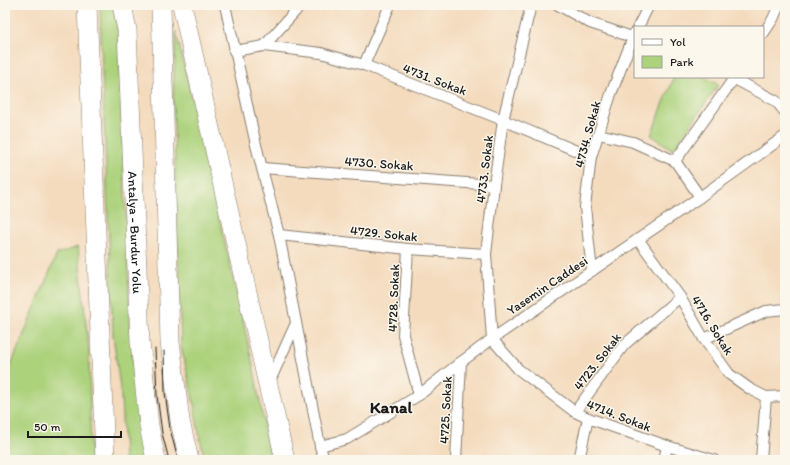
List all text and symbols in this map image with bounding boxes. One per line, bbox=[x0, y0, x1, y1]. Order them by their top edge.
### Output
legend bbox=[634, 26, 764, 78]
text: Yol bbox=[670, 35, 686, 49]
text: Park bbox=[670, 55, 694, 69]
street label: 4731. Sokak bbox=[401, 60, 469, 99]
street label: 4734. Sokak bbox=[571, 99, 604, 169]
street label: 4733. Sokak bbox=[473, 134, 496, 204]
street label: 4730. Sokak bbox=[344, 154, 414, 173]
street label: Antalya - Burdur Yolu bbox=[125, 171, 145, 294]
street label: 4729. Sokak bbox=[349, 222, 419, 245]
street label: Yasemin Caddesi bbox=[504, 253, 590, 318]
street label: 4728. Sokak bbox=[385, 263, 402, 332]
street label: 4716. Sokak bbox=[688, 293, 737, 358]
street label: 4723. Sokak bbox=[571, 330, 624, 393]
street label: 4725. Sokak bbox=[436, 375, 455, 444]
street label: 4714. Sokak bbox=[584, 396, 654, 435]
district label: Kanal bbox=[370, 397, 412, 417]
scale bar bbox=[28, 413, 121, 439]
text: 50 m bbox=[34, 420, 60, 434]

